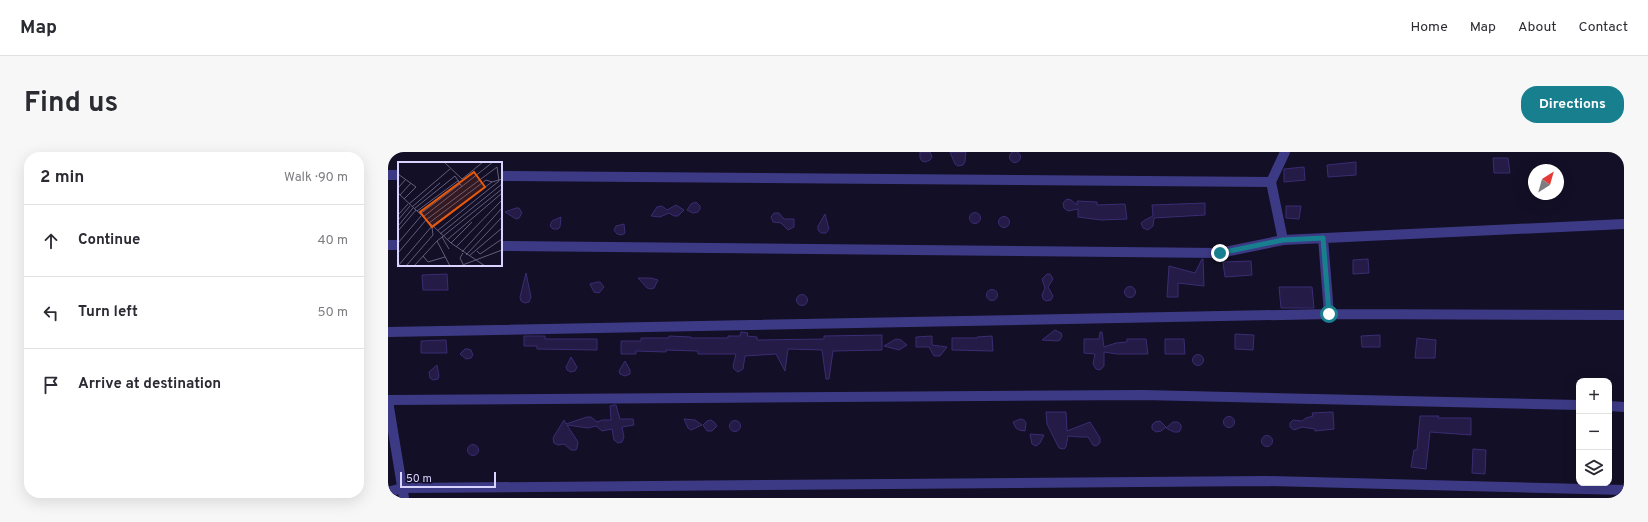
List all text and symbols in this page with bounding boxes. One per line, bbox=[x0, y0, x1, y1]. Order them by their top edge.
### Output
text: Map bbox=[20, 16, 57, 40]
text: Home bbox=[1411, 19, 1448, 36]
text: Map bbox=[1470, 19, 1496, 36]
text: About bbox=[1518, 19, 1557, 36]
text: Contact bbox=[1579, 19, 1628, 36]
text: Find us bbox=[24, 86, 118, 122]
button: Directions bbox=[1521, 86, 1624, 123]
inset map bbox=[398, 162, 502, 266]
north arrow bbox=[1528, 164, 1564, 200]
text: 2 min bbox=[40, 167, 84, 189]
text: Walk · 90 m bbox=[284, 170, 348, 186]
icon: ahead bbox=[40, 230, 62, 252]
text: Continue bbox=[78, 231, 140, 250]
text: 40 m bbox=[318, 233, 348, 249]
route end bbox=[1211, 244, 1229, 262]
icon: left bbox=[40, 302, 62, 324]
text: Turn left bbox=[78, 303, 138, 322]
text: 50 m bbox=[318, 305, 348, 321]
route start bbox=[1320, 305, 1338, 323]
icon: arrive bbox=[40, 374, 62, 396]
text: Arrive at destination bbox=[78, 375, 221, 394]
map controls bbox=[1576, 378, 1612, 486]
button: + bbox=[1576, 378, 1612, 414]
button: − bbox=[1576, 414, 1612, 450]
button: layers bbox=[1576, 450, 1612, 486]
scale bar bbox=[400, 470, 496, 489]
text: 50 m bbox=[406, 472, 432, 486]

